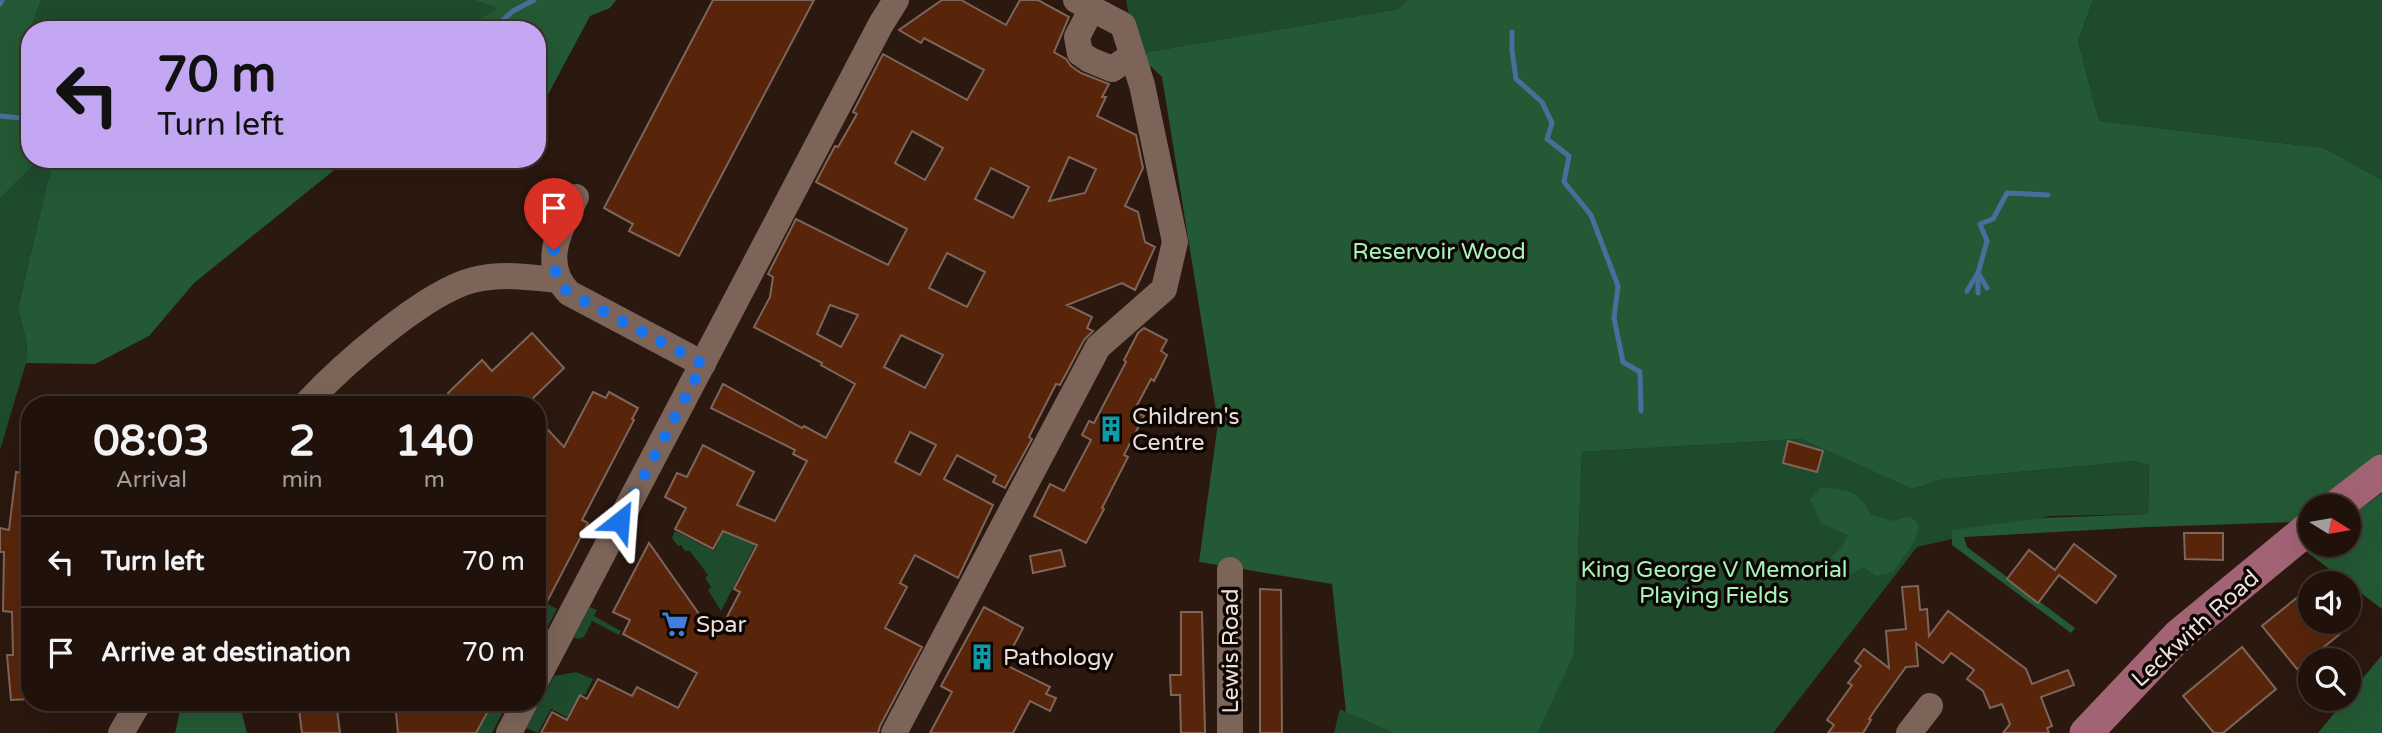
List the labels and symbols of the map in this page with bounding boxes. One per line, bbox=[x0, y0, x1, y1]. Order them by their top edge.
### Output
pin bbox=[524, 178, 584, 250]
park label: Reservoir Wood bbox=[1352, 238, 1526, 266]
place label: Children's Centre bbox=[1132, 403, 1240, 457]
building icon: Children's Centre bbox=[1096, 414, 1126, 444]
position arrow bbox=[583, 484, 657, 558]
north arrow bbox=[2298, 494, 2361, 556]
park label: King George V Memorial Playing Fields bbox=[1580, 556, 1848, 610]
street label: Leckwith Road bbox=[2126, 564, 2265, 693]
street label: Lewis Road bbox=[1217, 589, 1245, 713]
supermarket icon: Spar bbox=[660, 609, 690, 639]
place label: Spar bbox=[696, 611, 746, 639]
building icon: Pathology bbox=[967, 642, 997, 672]
place label: Pathology bbox=[1003, 644, 1114, 672]

